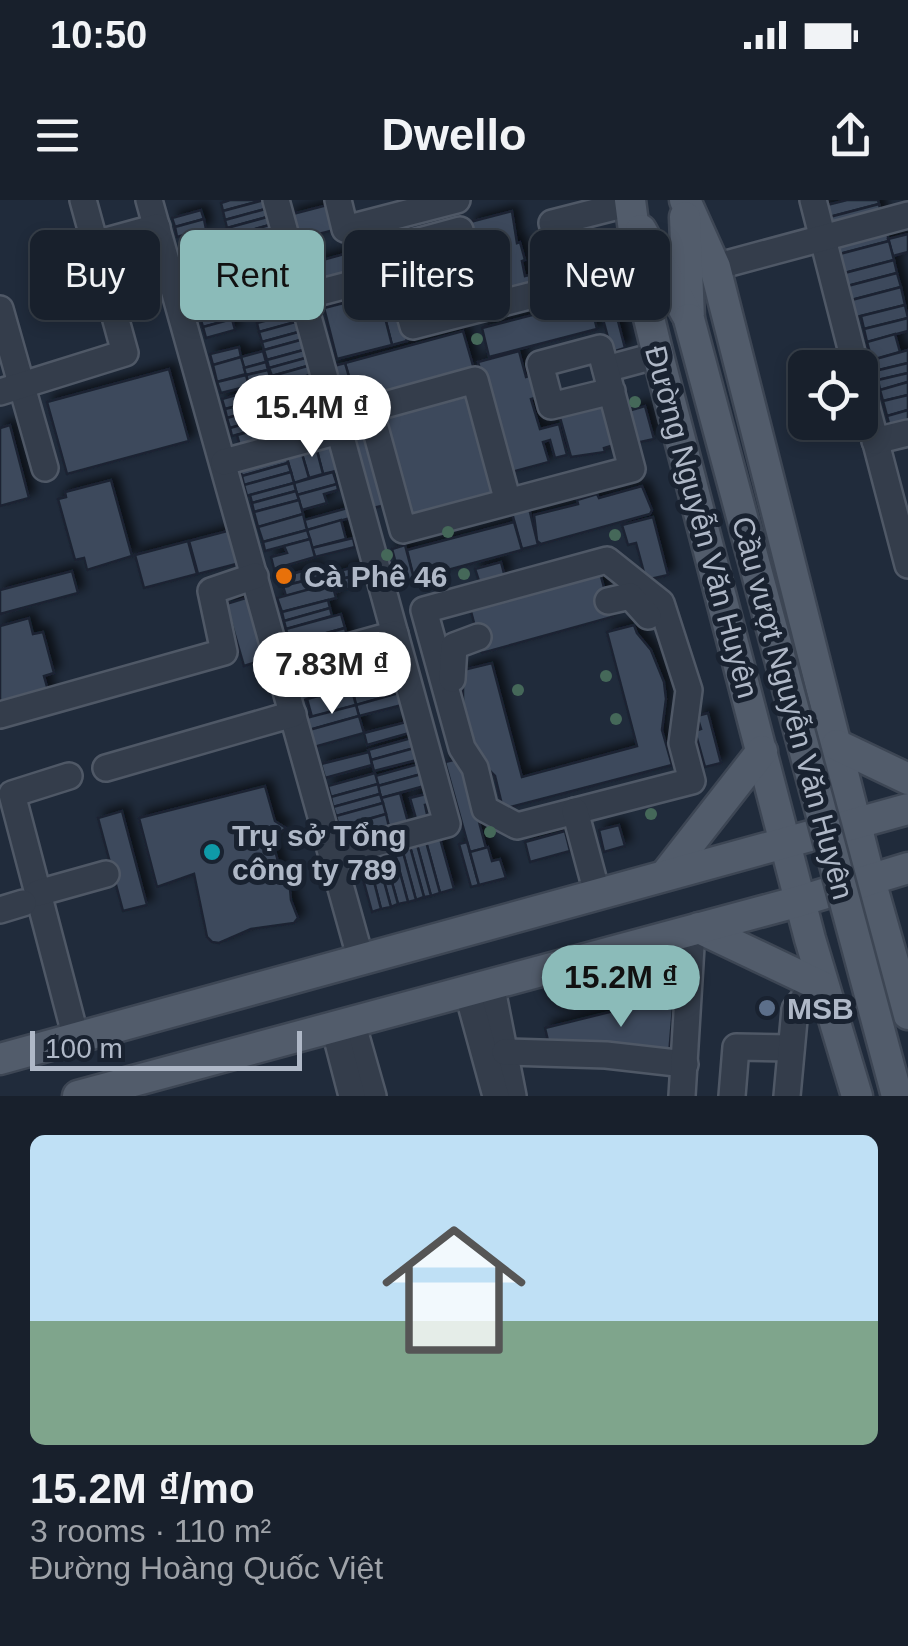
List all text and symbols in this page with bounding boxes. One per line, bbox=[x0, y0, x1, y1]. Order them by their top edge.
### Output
text: 10:50 bbox=[50, 14, 147, 56]
icon: menu bbox=[30, 108, 85, 163]
icon: share bbox=[823, 108, 878, 163]
text: Dwello bbox=[381, 109, 527, 160]
chip: Buy bbox=[30, 230, 160, 320]
chip: Rent bbox=[180, 230, 324, 320]
chip: Filters bbox=[344, 230, 510, 320]
chip: New bbox=[530, 230, 670, 320]
street label: Đường Nguyễn Văn Huyên bbox=[639, 342, 765, 702]
map controls bbox=[788, 350, 878, 440]
button: locate bbox=[788, 350, 878, 440]
pin: 15.4M ₫ bbox=[220, 375, 404, 460]
text: 15.4M ₫ bbox=[255, 389, 369, 425]
street label: Cầu vượt Nguyễn Văn Huyên bbox=[726, 513, 860, 903]
place label: Cà Phê 46 bbox=[304, 560, 447, 593]
marker: Cà Phê 46 bbox=[273, 565, 295, 587]
pin: 7.83M ₫ bbox=[240, 632, 424, 717]
text: 7.83M ₫ bbox=[275, 646, 389, 682]
place label: Trụ sở Tổng công ty 789 bbox=[232, 819, 407, 886]
marker: Trụ sở Tổng công ty 789 bbox=[201, 841, 223, 863]
pin: 15.2M ₫ bbox=[529, 945, 713, 1030]
text: 15.2M ₫ bbox=[564, 959, 678, 995]
place label: MSB bbox=[787, 992, 854, 1025]
marker: MSB bbox=[756, 997, 778, 1019]
scale bar bbox=[30, 1026, 302, 1070]
text: 100 m bbox=[45, 1033, 123, 1064]
icon: home bbox=[364, 1200, 544, 1380]
text: 15.2M ₫/mo bbox=[30, 1465, 255, 1512]
text: 3 rooms · 110 m² bbox=[30, 1513, 271, 1549]
text: Đường Hoàng Quốc Việt bbox=[30, 1550, 383, 1586]

